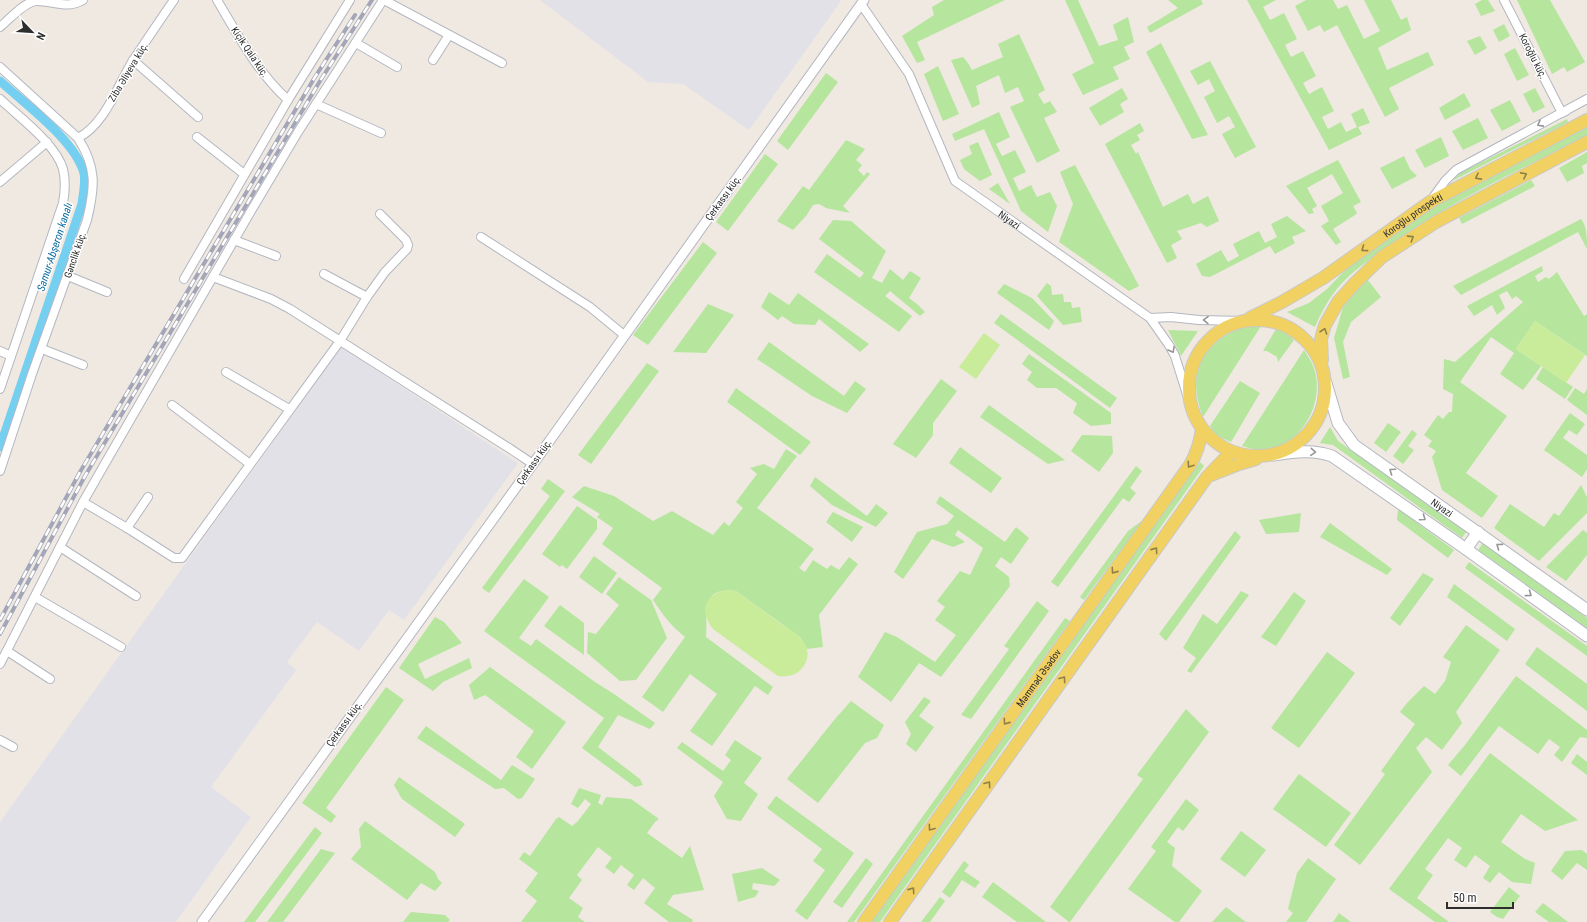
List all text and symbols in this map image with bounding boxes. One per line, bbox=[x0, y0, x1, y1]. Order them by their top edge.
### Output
north arrow bbox=[12, 12, 52, 52]
street label: Kiçik Qala küç. bbox=[229, 25, 271, 79]
text: N bbox=[33, 30, 48, 42]
street label: Koroğlu küç. bbox=[1517, 32, 1549, 80]
street label: Ziba Əliyeva küç. bbox=[106, 41, 150, 103]
one-way arrow bbox=[1537, 119, 1544, 127]
one-way arrow bbox=[1475, 172, 1482, 179]
one-way arrow bbox=[1520, 172, 1528, 180]
street label: Çerkassı küç. bbox=[703, 173, 743, 223]
street label: Koroğlu prospekti bbox=[1381, 191, 1444, 239]
water label: Samur-Abşeron kanalı bbox=[35, 201, 76, 293]
street label: Niyazi bbox=[997, 208, 1023, 231]
street label: Gənclik küç. bbox=[62, 231, 88, 279]
one-way arrow bbox=[1407, 235, 1414, 243]
one-way arrow bbox=[1361, 244, 1368, 252]
one-way arrow bbox=[1203, 316, 1209, 324]
one-way arrow bbox=[1319, 328, 1327, 335]
one-way arrow bbox=[1167, 346, 1174, 353]
street label: Çerkassı küç. bbox=[514, 437, 554, 487]
one-way arrow bbox=[1310, 447, 1316, 456]
one-way arrow bbox=[1187, 461, 1195, 468]
one-way arrow bbox=[1390, 469, 1397, 476]
street label: Niyazi bbox=[1429, 496, 1455, 519]
one-way arrow bbox=[1418, 513, 1425, 520]
one-way arrow bbox=[1496, 544, 1503, 551]
one-way arrow bbox=[1150, 547, 1158, 554]
one-way arrow bbox=[1111, 567, 1119, 574]
one-way arrow bbox=[1524, 589, 1531, 596]
street label: Məmməd Əsədov bbox=[1014, 646, 1063, 709]
one-way arrow bbox=[1058, 676, 1065, 683]
street label: Çerkassı küç. bbox=[324, 699, 364, 749]
one-way arrow bbox=[1004, 718, 1011, 725]
one-way arrow bbox=[983, 782, 990, 789]
one-way arrow bbox=[928, 824, 935, 831]
scale bar bbox=[1447, 884, 1513, 910]
one-way arrow bbox=[907, 888, 914, 895]
text: 50 m bbox=[1453, 891, 1477, 905]

